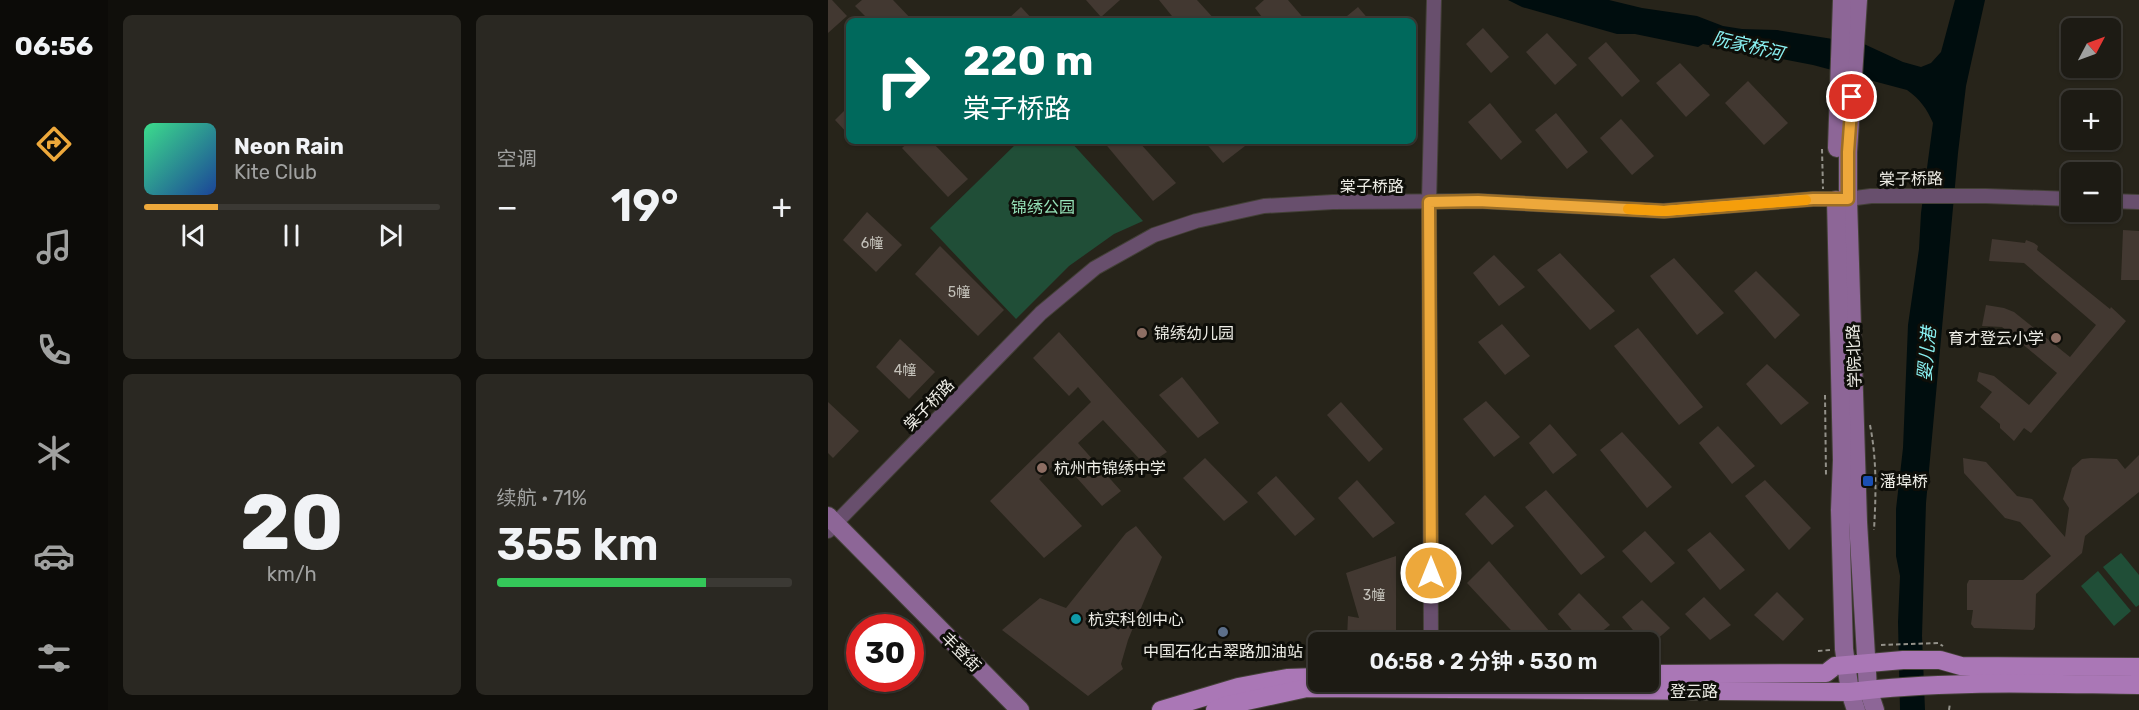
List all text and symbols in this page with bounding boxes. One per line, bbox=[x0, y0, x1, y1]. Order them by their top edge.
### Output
north arrow bbox=[2061, 18, 2121, 78]
map controls bbox=[2061, 18, 2121, 222]
water label: 阮家桥河 bbox=[1710, 27, 1788, 65]
text: 06:56 bbox=[15, 30, 93, 62]
text: 220 m bbox=[963, 36, 1094, 86]
icon: right bbox=[864, 42, 942, 120]
pin bbox=[1826, 71, 1877, 122]
icon: arrive bbox=[1835, 80, 1868, 113]
button: + bbox=[2061, 90, 2121, 150]
text: 棠子桥路 bbox=[963, 93, 1071, 125]
icon: directions bbox=[33, 123, 75, 165]
text: Neon Rain bbox=[234, 133, 344, 160]
text: 空调 bbox=[497, 147, 537, 171]
text: Kite Club bbox=[234, 160, 317, 184]
button: − bbox=[2061, 162, 2121, 222]
street label: 棠子桥路 bbox=[1879, 169, 1943, 189]
street label: 棠子桥路 bbox=[1340, 177, 1404, 196]
text: 19° bbox=[611, 179, 679, 232]
text: − bbox=[497, 187, 518, 226]
text: + bbox=[771, 187, 792, 226]
park label: 锦绣公园 bbox=[1011, 198, 1075, 217]
icon: previous bbox=[177, 219, 210, 252]
icon: pause bbox=[275, 219, 308, 252]
icon: next bbox=[374, 219, 407, 252]
icon: music bbox=[33, 226, 75, 268]
house number: 6幢 bbox=[861, 235, 883, 252]
house number: 5幢 bbox=[948, 284, 970, 301]
water label: 婴儿港 bbox=[1914, 323, 1941, 382]
place label: 锦绣幼儿园 bbox=[1154, 324, 1234, 343]
street label: 学院北路 bbox=[1843, 324, 1865, 388]
marker: 锦绣幼儿园 bbox=[1135, 326, 1149, 340]
icon: phone bbox=[33, 329, 75, 371]
place label: 育才登云小学 bbox=[1948, 329, 2044, 348]
marker: 育才登云小学 bbox=[2049, 331, 2063, 345]
house number: 4幢 bbox=[894, 362, 916, 379]
street label: 棠子桥路 bbox=[900, 375, 958, 435]
icon: climate bbox=[33, 432, 75, 474]
place label: 杭州市锦绣中学 bbox=[1054, 459, 1166, 478]
marker: 杭州市锦绣中学 bbox=[1035, 461, 1049, 475]
place label: 潘埠桥 bbox=[1880, 472, 1928, 491]
marker: 潘埠桥 bbox=[1861, 474, 1875, 488]
text: 20 bbox=[240, 476, 344, 569]
text: 续航 · 71% bbox=[497, 486, 587, 510]
text: 355 km bbox=[497, 518, 659, 571]
icon: car bbox=[33, 535, 75, 577]
position arrow bbox=[1399, 541, 1463, 605]
text: km/h bbox=[267, 562, 317, 586]
house number: 3幢 bbox=[1363, 587, 1385, 604]
place label: 杭实科创中心 bbox=[1088, 610, 1184, 629]
marker: 杭实科创中心 bbox=[1069, 612, 1083, 626]
speed limit sign: 30 bbox=[846, 614, 924, 692]
marker: 中国石化古翠路加油站 bbox=[1216, 625, 1230, 639]
street label: 丰登街 bbox=[937, 628, 985, 676]
icon: filters bbox=[33, 637, 75, 679]
place label: 中国石化古翠路加油站 bbox=[1143, 642, 1303, 661]
text: 06:58 · 2 分钟 · 530 m bbox=[1370, 648, 1597, 675]
street label: 登云路 bbox=[1670, 682, 1718, 701]

